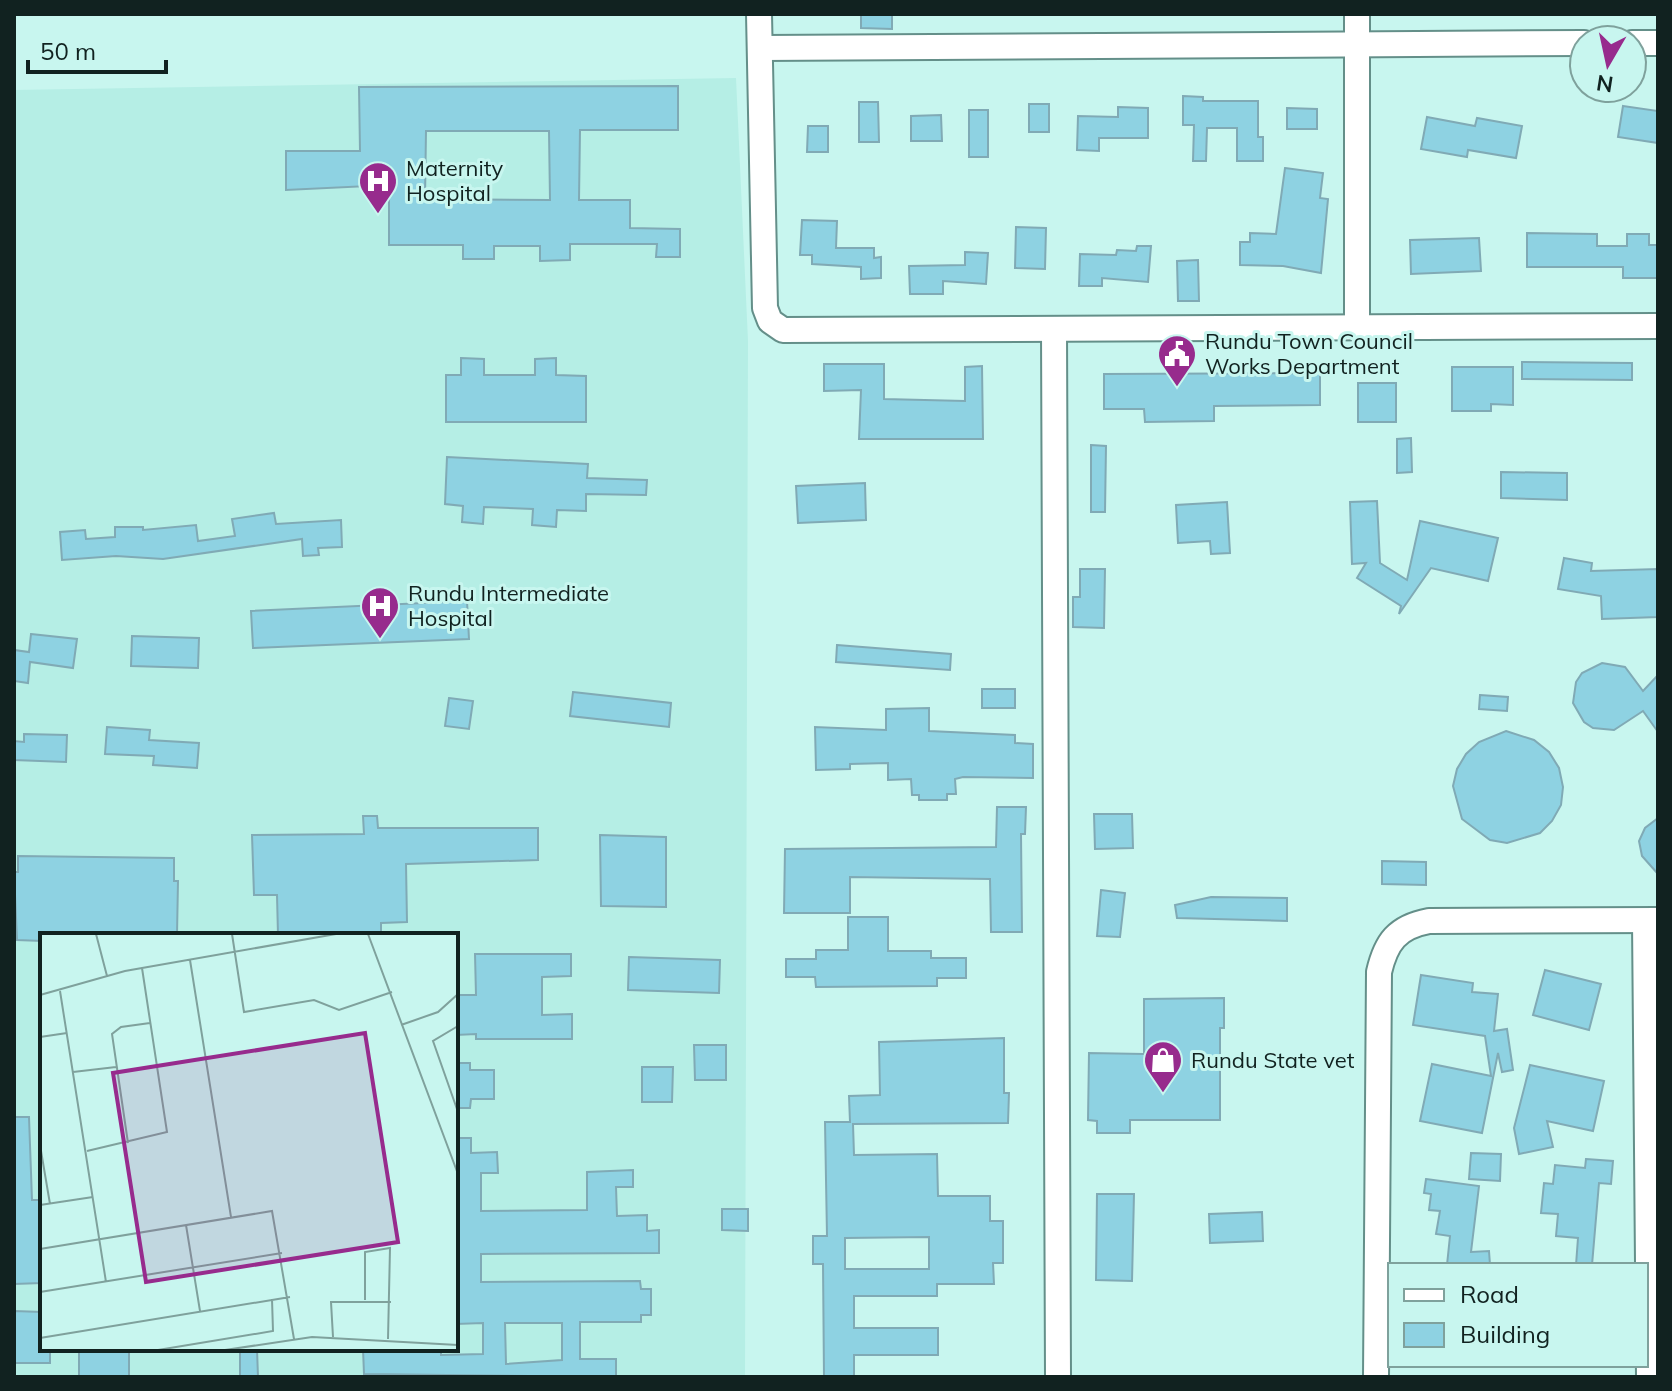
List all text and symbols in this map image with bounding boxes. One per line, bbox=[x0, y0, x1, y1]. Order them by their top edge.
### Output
scale bar bbox=[28, 24, 166, 74]
north arrow bbox=[1568, 24, 1648, 104]
text: 50 m bbox=[40, 36, 96, 66]
text: N bbox=[1594, 69, 1615, 99]
place label: Maternity Hospital bbox=[406, 154, 504, 207]
hospital icon: Maternity Hospital bbox=[357, 160, 399, 215]
place label: Rundu Town Council Works Department bbox=[1205, 327, 1413, 380]
public building icon: Rundu Town Council Works Department bbox=[1156, 333, 1198, 388]
place label: Rundu Intermediate Hospital bbox=[408, 579, 609, 632]
hospital icon: Rundu Intermediate Hospital bbox=[359, 585, 401, 640]
inset map bbox=[40, 933, 458, 1351]
shop icon: Rundu State vet bbox=[1142, 1039, 1184, 1094]
place label: Rundu State vet bbox=[1191, 1046, 1355, 1074]
legend bbox=[1388, 1263, 1648, 1367]
text: Road bbox=[1460, 1279, 1519, 1309]
text: Building bbox=[1460, 1319, 1550, 1349]

